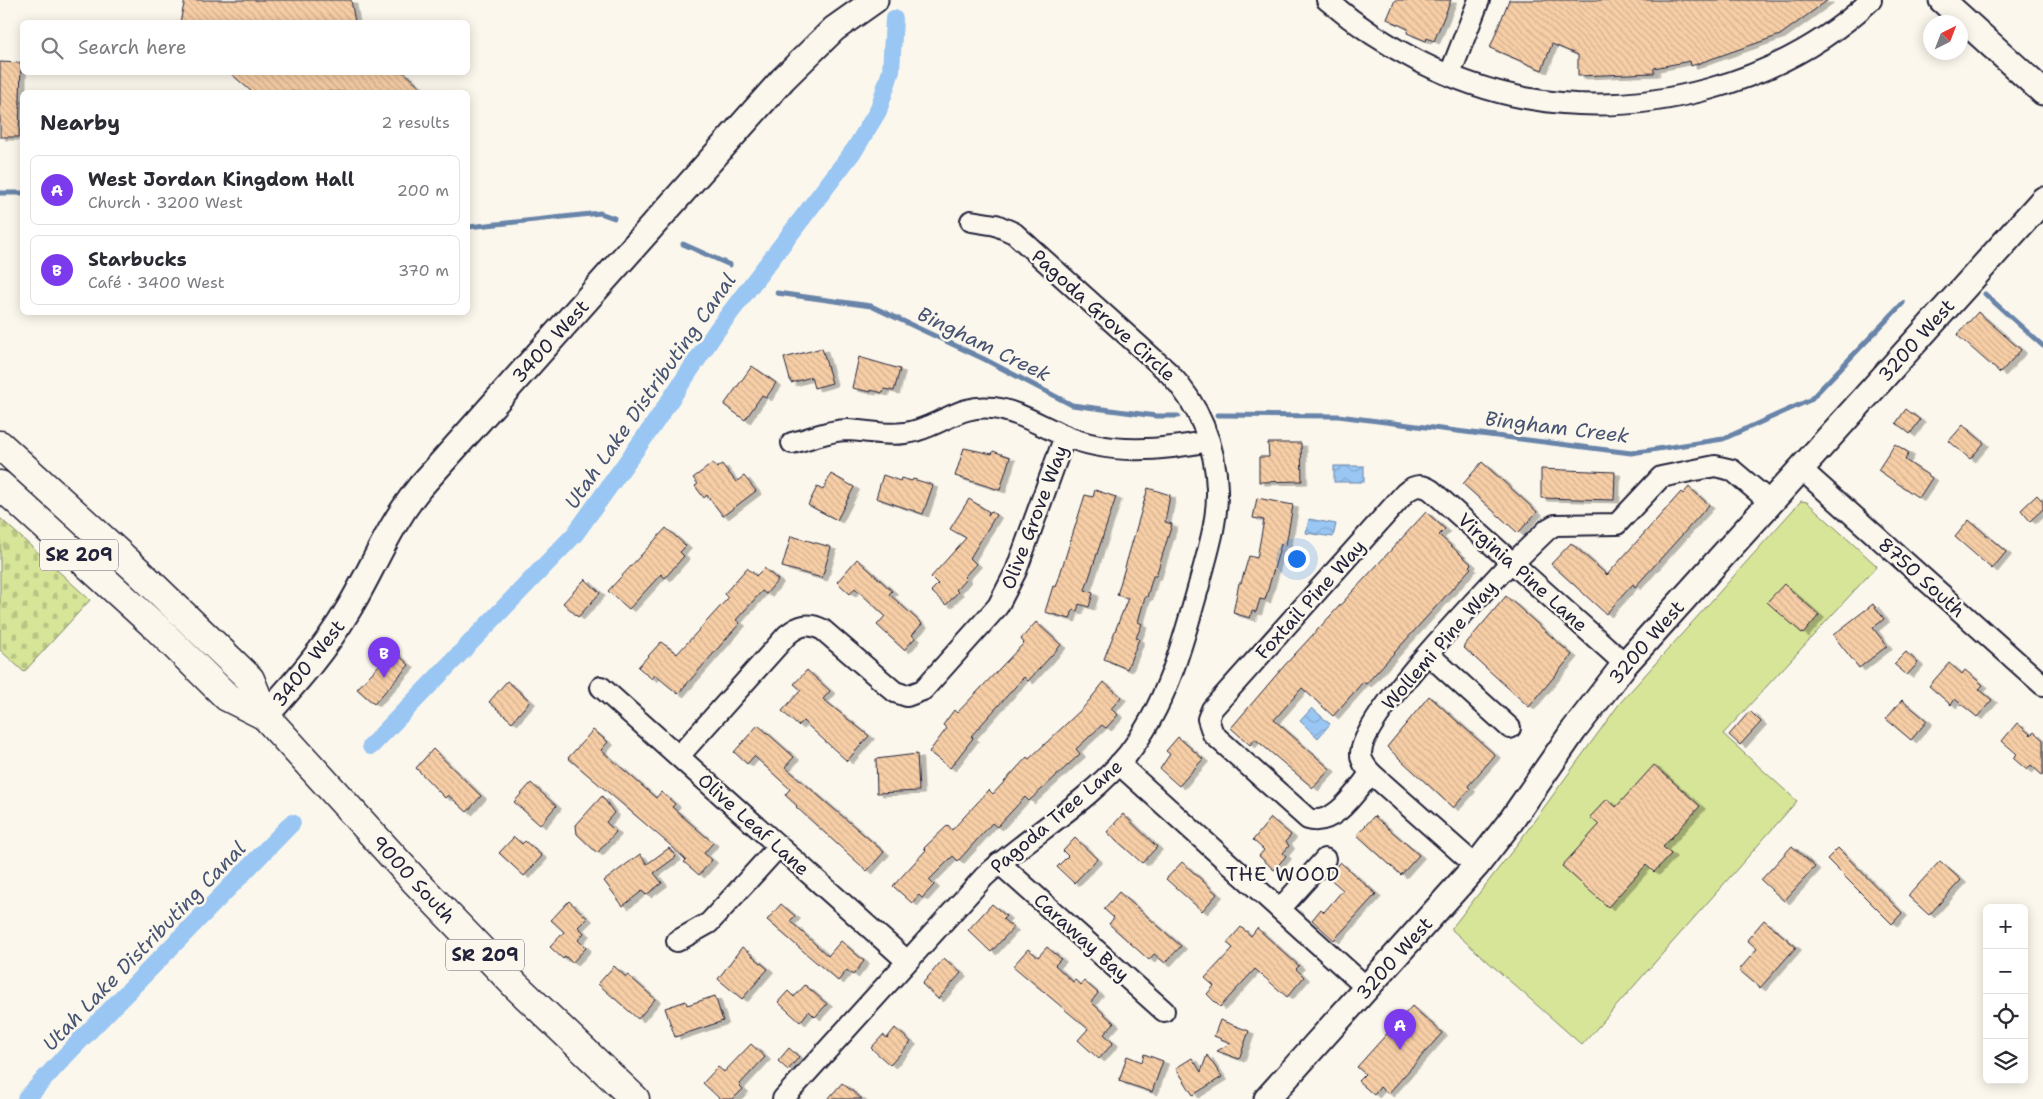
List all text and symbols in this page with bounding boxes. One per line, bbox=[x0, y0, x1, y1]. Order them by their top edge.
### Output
north arrow bbox=[1923, 15, 1968, 60]
search box bbox=[20, 20, 470, 75]
icon: search bbox=[38, 34, 66, 62]
text: Search here bbox=[78, 35, 187, 60]
text: Nearby bbox=[40, 109, 120, 137]
text: 2 results bbox=[381, 112, 450, 133]
text: West Jordan Kingdom Hall bbox=[88, 167, 354, 192]
text: A bbox=[51, 180, 63, 201]
text: 200 m bbox=[397, 180, 449, 201]
text: Church · 3200 West bbox=[88, 192, 243, 213]
street label: Pagoda Grove Circle bbox=[1026, 244, 1181, 387]
text: Starbucks bbox=[88, 247, 187, 272]
text: B bbox=[52, 260, 62, 281]
text: 370 m bbox=[398, 260, 449, 281]
water label: Utah Lake Distributing Canal bbox=[559, 268, 741, 514]
text: Café · 3400 West bbox=[88, 272, 225, 293]
street label: 3400 West bbox=[506, 294, 594, 388]
street label: 3200 West bbox=[1873, 294, 1960, 387]
water label: Bingham Creek bbox=[913, 301, 1055, 388]
water label: Bingham Creek bbox=[1483, 405, 1631, 449]
street label: Olive Grove Way bbox=[995, 441, 1073, 593]
street label: Virginia Pine Lane bbox=[1452, 507, 1593, 637]
street label: 8750 South bbox=[1873, 532, 1970, 623]
street label: Foxtail Pine Way bbox=[1250, 534, 1371, 665]
road number: SR 209 bbox=[40, 540, 118, 570]
your location bbox=[1284, 546, 1310, 572]
street label: Wollemi Pine Way bbox=[1376, 575, 1502, 715]
street label: 3200 West bbox=[1603, 595, 1690, 689]
street label: 3400 West bbox=[267, 615, 350, 712]
pin: B bbox=[368, 637, 400, 678]
street label: Pagoda Tree Lane bbox=[985, 754, 1128, 879]
street label: Olive Leaf Lane bbox=[693, 768, 815, 881]
street label: 9000 South bbox=[366, 830, 461, 929]
water label: Utah Lake Distributing Canal bbox=[37, 836, 251, 1056]
district label: THE WOOD bbox=[1226, 861, 1340, 887]
street label: Caraway Bay bbox=[1028, 888, 1135, 987]
map controls bbox=[1983, 904, 2028, 1084]
button: + bbox=[1983, 904, 2028, 949]
street label: 3200 West bbox=[1351, 912, 1438, 1005]
road number: SR 209 bbox=[446, 940, 524, 970]
button: − bbox=[1983, 949, 2028, 994]
button: locate bbox=[1983, 994, 2028, 1039]
pin: A bbox=[1384, 1009, 1416, 1050]
button: layers bbox=[1983, 1039, 2028, 1084]

